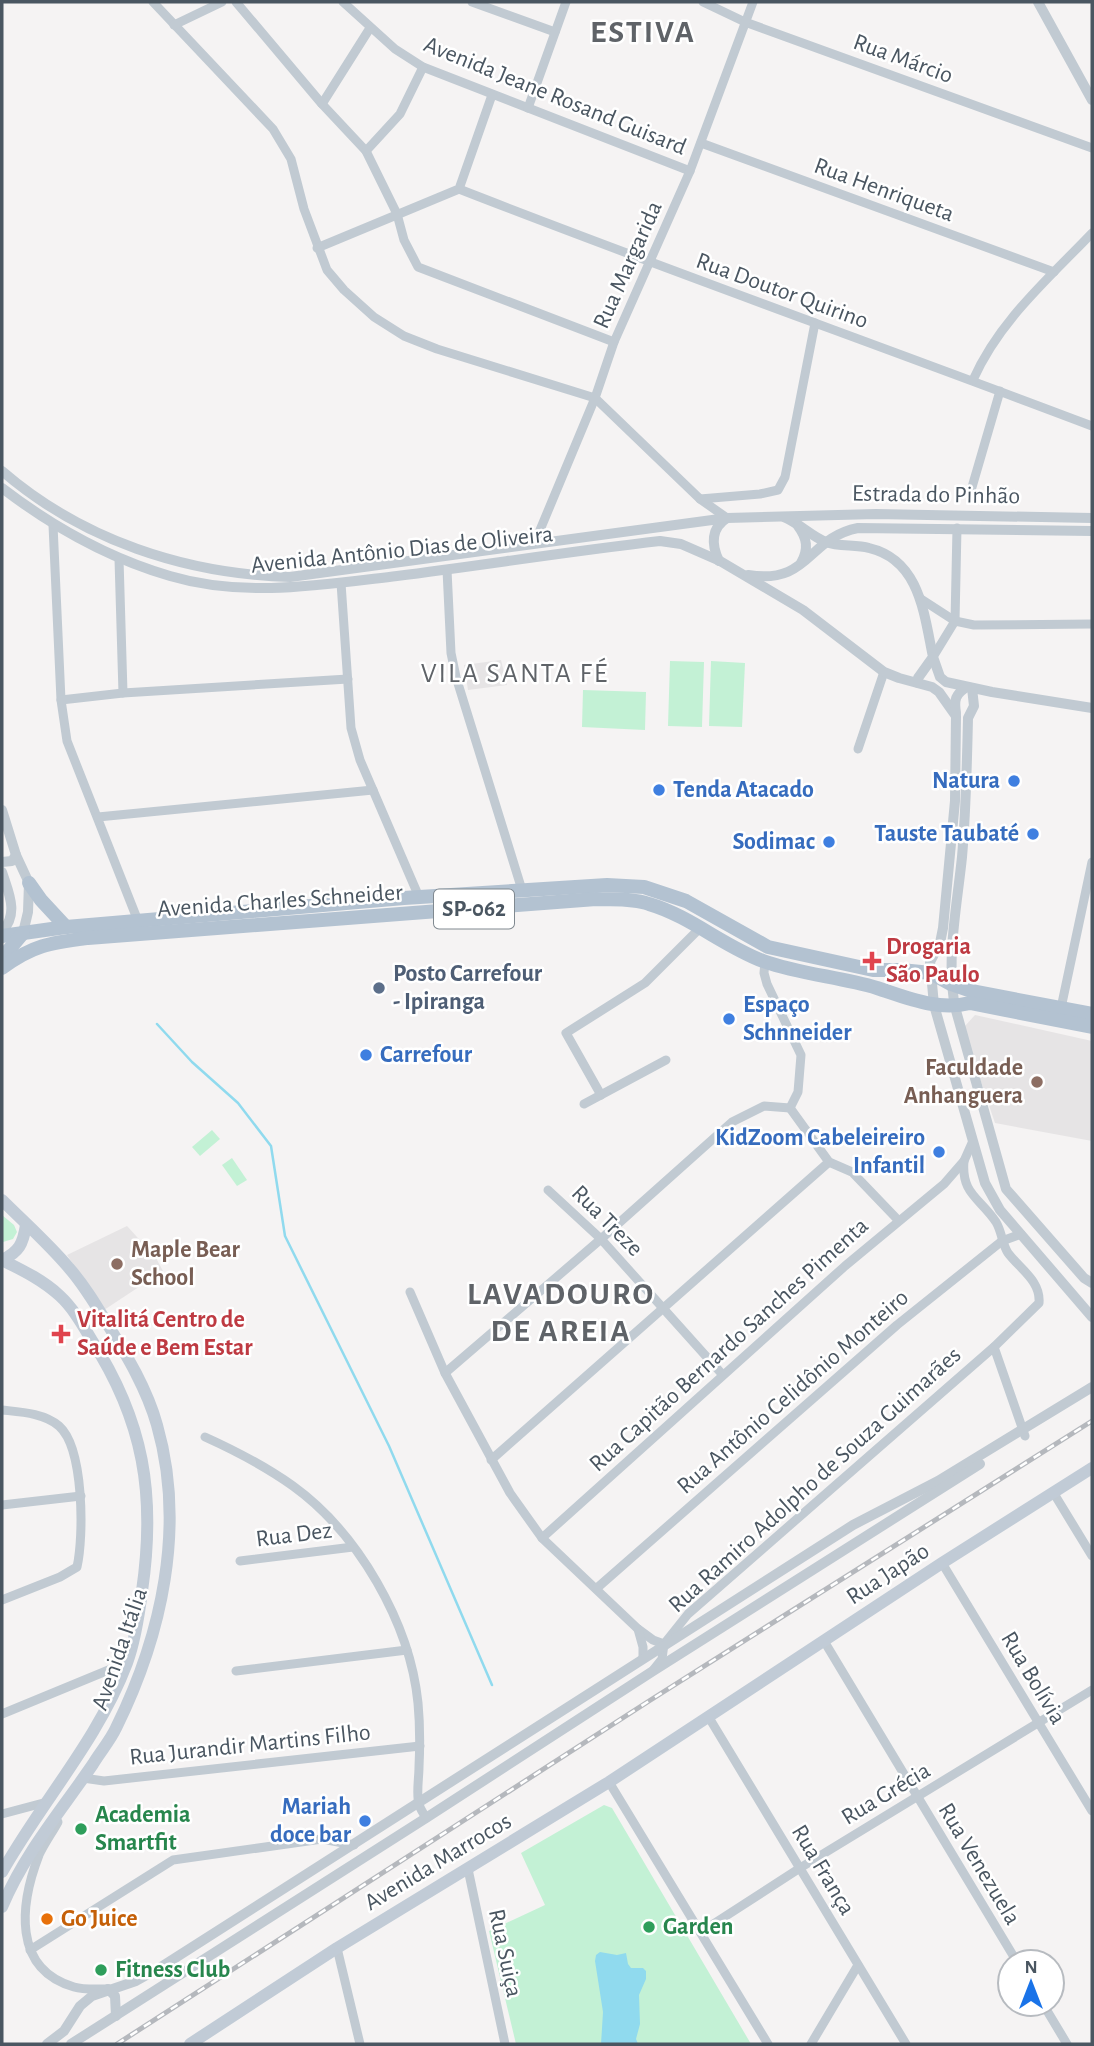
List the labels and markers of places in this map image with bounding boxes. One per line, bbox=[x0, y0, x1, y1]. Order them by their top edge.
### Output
place label: Natura bbox=[932, 769, 1000, 793]
marker: Natura bbox=[1006, 773, 1022, 789]
place label: Tenda Atacado bbox=[673, 778, 814, 802]
marker: Tenda Atacado bbox=[651, 782, 667, 798]
place label: Tauste Taubaté bbox=[874, 822, 1019, 846]
marker: Tauste Taubaté bbox=[1025, 826, 1041, 842]
place label: Sodimac bbox=[733, 830, 815, 854]
marker: Sodimac bbox=[821, 834, 837, 850]
place label: Drogaria São Paulo bbox=[886, 935, 980, 987]
marker: Drogaria São Paulo bbox=[864, 953, 880, 969]
place label: Posto Carrefour - Ipiranga bbox=[393, 962, 543, 1014]
marker: Posto Carrefour - Ipiranga bbox=[371, 980, 387, 996]
place label: Espaço Schnneider bbox=[743, 993, 852, 1045]
marker: Espaço Schnneider bbox=[721, 1011, 737, 1027]
place label: Carrefour bbox=[380, 1043, 473, 1067]
marker: Carrefour bbox=[358, 1047, 374, 1063]
place label: Faculdade Anhanguera bbox=[904, 1056, 1023, 1108]
marker: Faculdade Anhanguera bbox=[1029, 1074, 1045, 1090]
place label: KidZoom Cabeleireiro Infantil bbox=[715, 1126, 925, 1178]
marker: KidZoom Cabeleireiro Infantil bbox=[931, 1144, 947, 1160]
place label: Maple Bear School bbox=[131, 1238, 241, 1290]
marker: Maple Bear School bbox=[109, 1256, 125, 1272]
place label: Vitalitá Centro de Saúde e Bem Estar bbox=[77, 1308, 253, 1360]
marker: Vitalitá Centro de Saúde e Bem Estar bbox=[51, 1324, 71, 1344]
place label: Mariah doce bar bbox=[270, 1795, 352, 1847]
place label: Academia Smartfit bbox=[95, 1803, 191, 1855]
marker: Mariah doce bar bbox=[357, 1813, 373, 1829]
marker: Academia Smartfit bbox=[73, 1821, 89, 1837]
place label: Go Juice bbox=[61, 1907, 138, 1931]
marker: Go Juice bbox=[39, 1911, 55, 1927]
place label: Garden bbox=[663, 1915, 734, 1939]
marker: Garden bbox=[641, 1919, 657, 1935]
place label: Fitness Club bbox=[115, 1958, 230, 1982]
marker: Fitness Club bbox=[93, 1962, 109, 1978]

